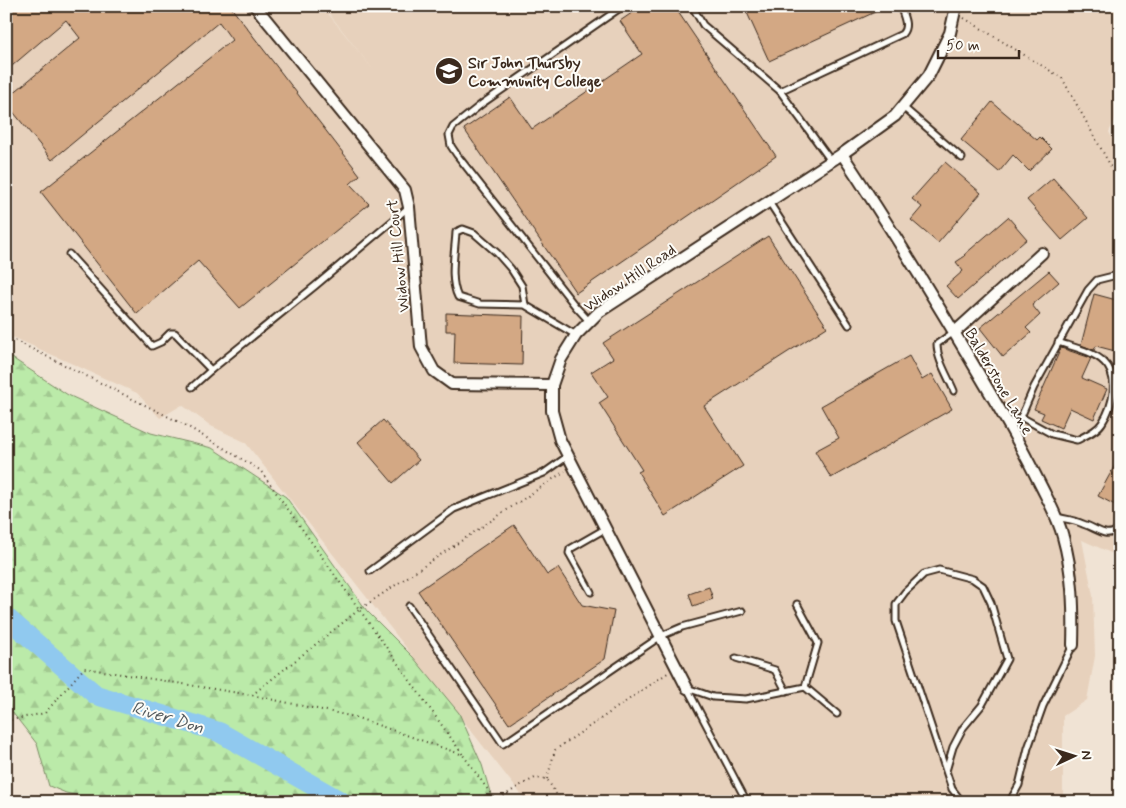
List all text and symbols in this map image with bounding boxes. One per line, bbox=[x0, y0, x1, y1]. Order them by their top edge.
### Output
scale bar bbox=[938, 28, 1020, 60]
text: 50 m bbox=[946, 36, 980, 56]
place label: Sir John Thursby Community College bbox=[468, 53, 602, 93]
school or university icon: Sir John Thursby Community College bbox=[434, 56, 464, 86]
street label: Widow Hill Court bbox=[382, 198, 415, 313]
street label: Widow Hill Road bbox=[580, 240, 680, 317]
street label: Balderstone Lane bbox=[960, 325, 1038, 439]
water label: River Don bbox=[129, 696, 207, 740]
north arrow bbox=[1048, 730, 1098, 780]
text: N bbox=[1077, 750, 1095, 760]

